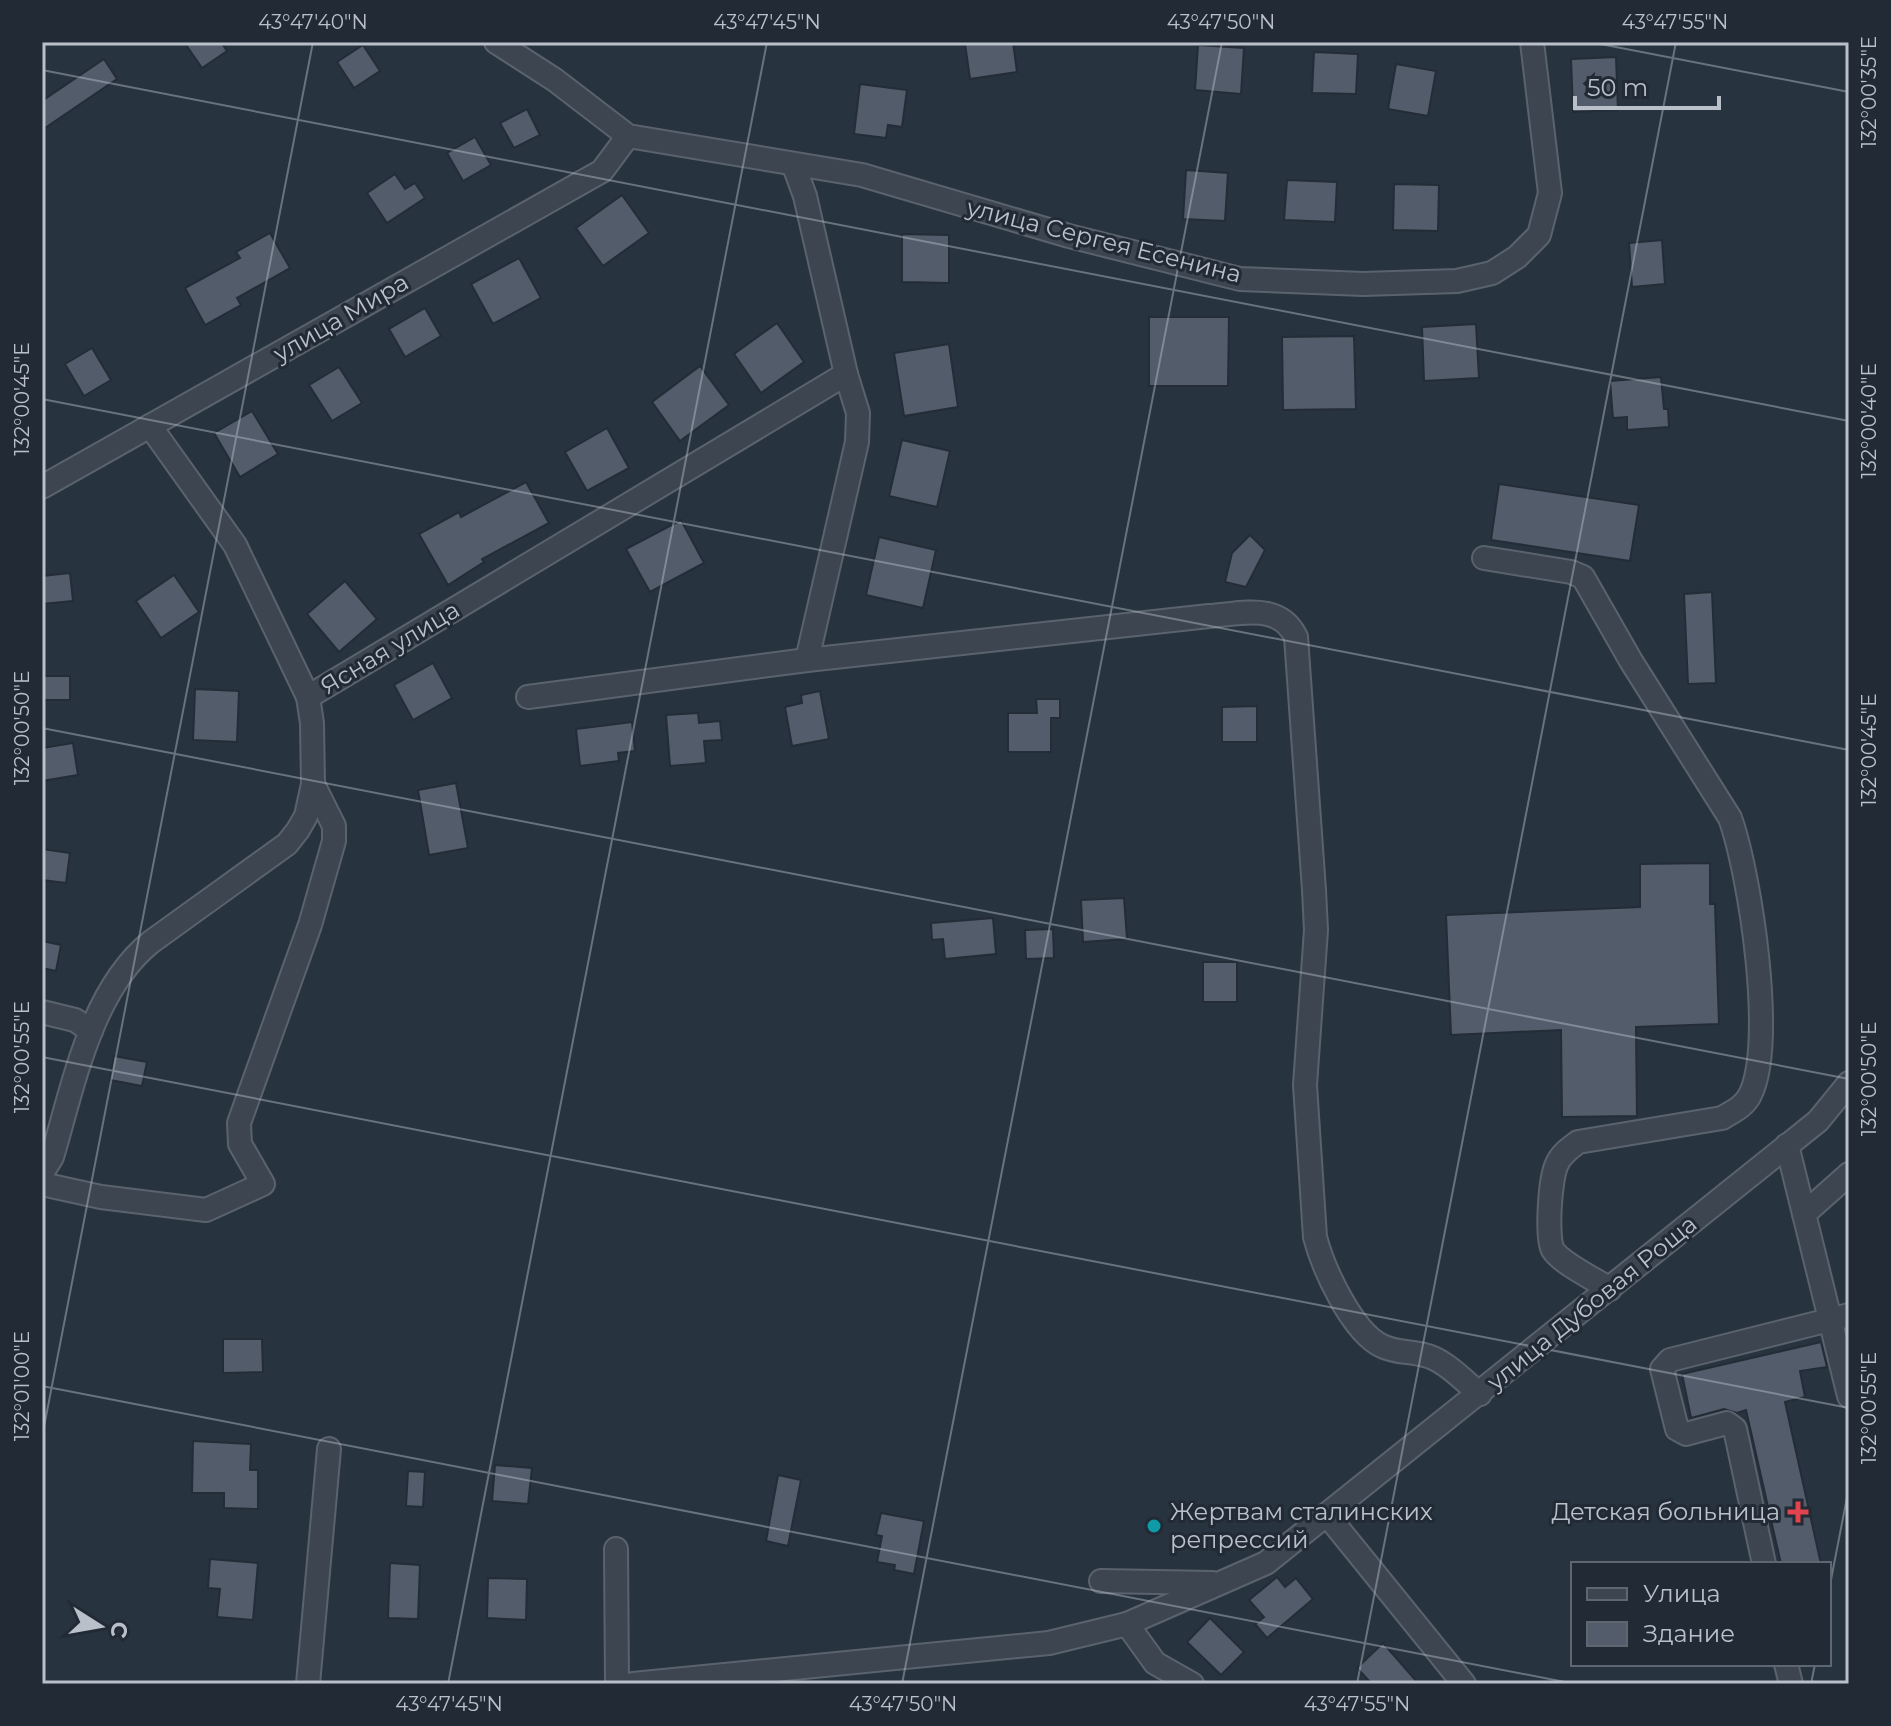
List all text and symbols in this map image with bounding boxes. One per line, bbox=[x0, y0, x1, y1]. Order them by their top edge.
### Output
text: 43°47'40"N bbox=[258, 10, 368, 34]
text: 43°47'45"N bbox=[713, 10, 821, 34]
text: 43°47'50"N bbox=[1167, 10, 1275, 34]
text: 43°47'55"N bbox=[1622, 10, 1728, 34]
text: 132°00'35"E bbox=[1857, 36, 1881, 148]
scale bar bbox=[1575, 60, 1719, 110]
text: 50 m bbox=[1587, 73, 1648, 102]
street label: улица Сергея Есенина bbox=[963, 192, 1244, 289]
street label: улица Мира bbox=[267, 267, 413, 368]
text: 132°00'45"E bbox=[10, 342, 34, 456]
text: 132°00'40"E bbox=[1857, 363, 1881, 479]
street label: Ясная улица bbox=[315, 595, 465, 700]
text: 132°00'50"E bbox=[10, 671, 34, 785]
text: 132°00'45"E bbox=[1857, 693, 1881, 807]
text: 132°00'55"E bbox=[10, 1001, 34, 1113]
text: 132°00'50"E bbox=[1857, 1022, 1881, 1136]
street label: улица Дубовая Роща bbox=[1480, 1209, 1702, 1397]
text: 132°01'00"E bbox=[10, 1331, 34, 1441]
text: 132°00'55"E bbox=[1857, 1352, 1881, 1464]
place label: Жертвам сталинских репрессий bbox=[1170, 1497, 1433, 1554]
place label: Детская больница bbox=[1551, 1497, 1780, 1526]
marker: Детская больница bbox=[1787, 1501, 1809, 1523]
marker: Жертвам сталинских репрессий bbox=[1145, 1517, 1163, 1535]
legend bbox=[1571, 1562, 1831, 1666]
text: Улица bbox=[1643, 1579, 1721, 1608]
north arrow bbox=[60, 1586, 140, 1666]
text: С bbox=[104, 1619, 134, 1640]
text: Здание bbox=[1643, 1619, 1735, 1648]
text: 43°47'45"N bbox=[395, 1692, 503, 1716]
text: 43°47'50"N bbox=[849, 1692, 957, 1716]
text: 43°47'55"N bbox=[1304, 1692, 1410, 1716]

